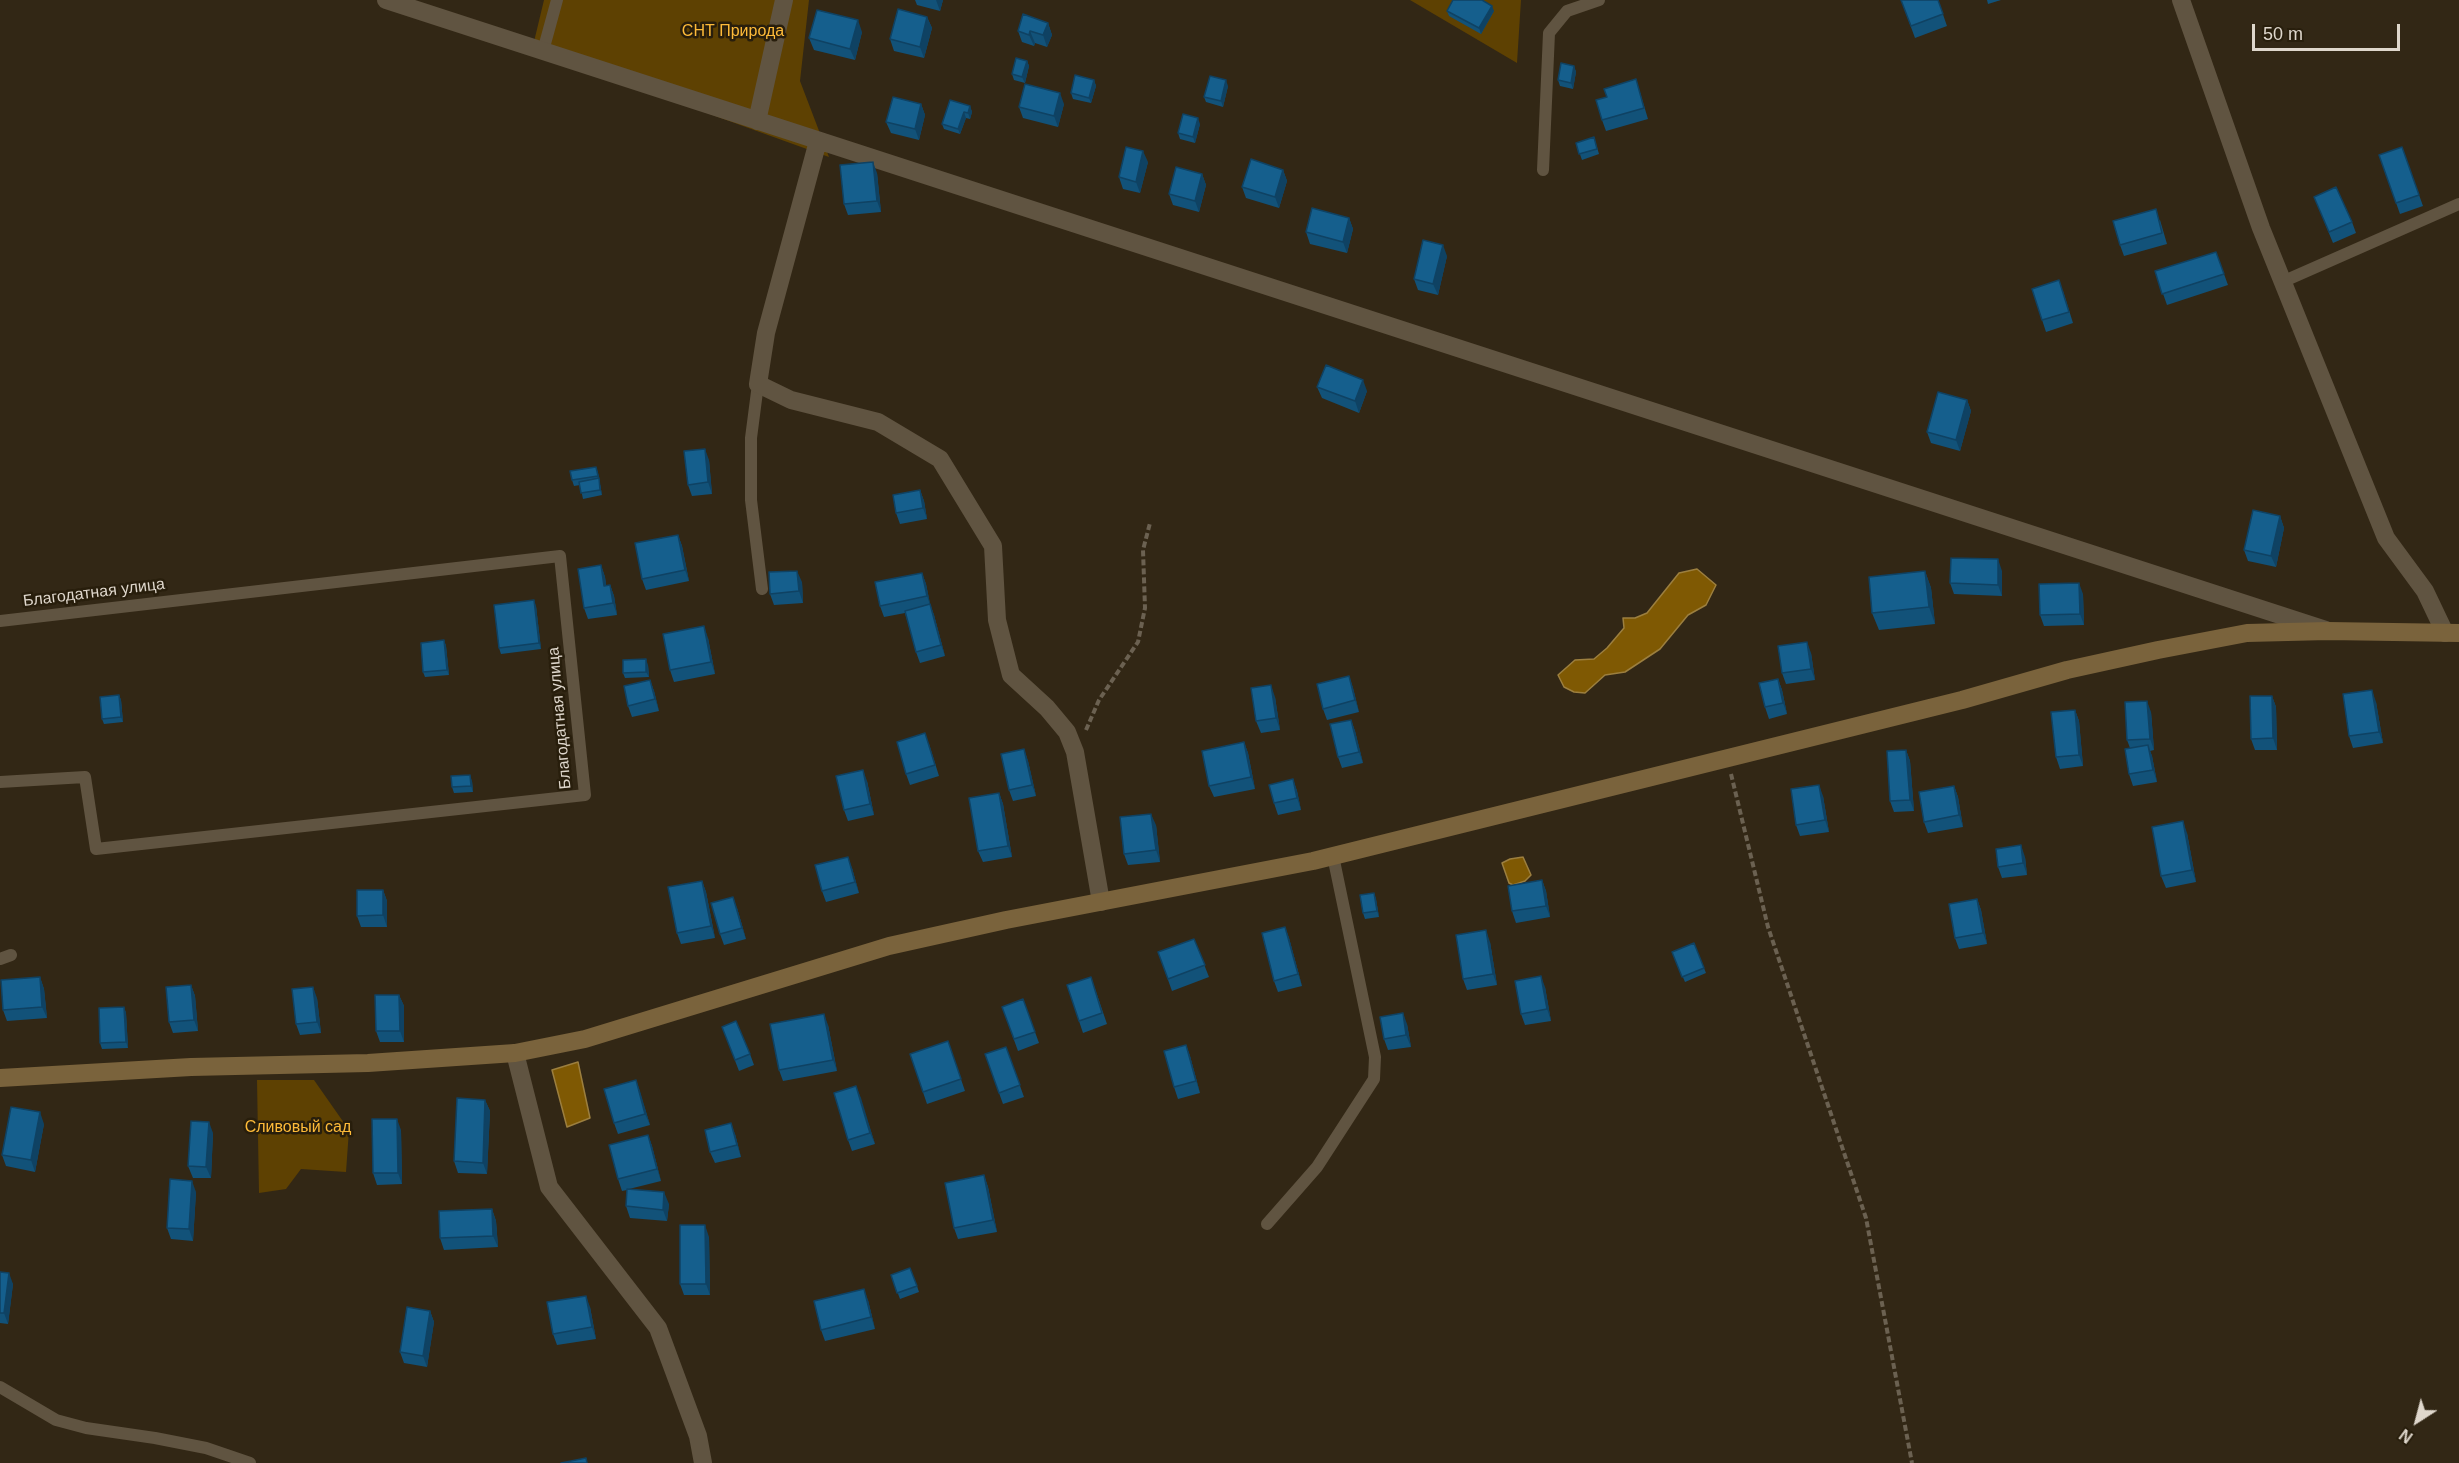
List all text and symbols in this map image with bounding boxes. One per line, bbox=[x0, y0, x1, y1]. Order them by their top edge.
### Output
scale bar bbox=[2255, 12, 2404, 50]
park label: СНТ Природа bbox=[682, 22, 784, 42]
text: 50 m bbox=[2263, 24, 2303, 44]
street label: Благодатная улица bbox=[22, 575, 166, 611]
street label: Благодатная улица bbox=[544, 646, 576, 790]
park label: Сливовый сад bbox=[245, 1118, 351, 1138]
north arrow bbox=[2387, 1391, 2447, 1451]
text: N bbox=[2396, 1426, 2416, 1446]

